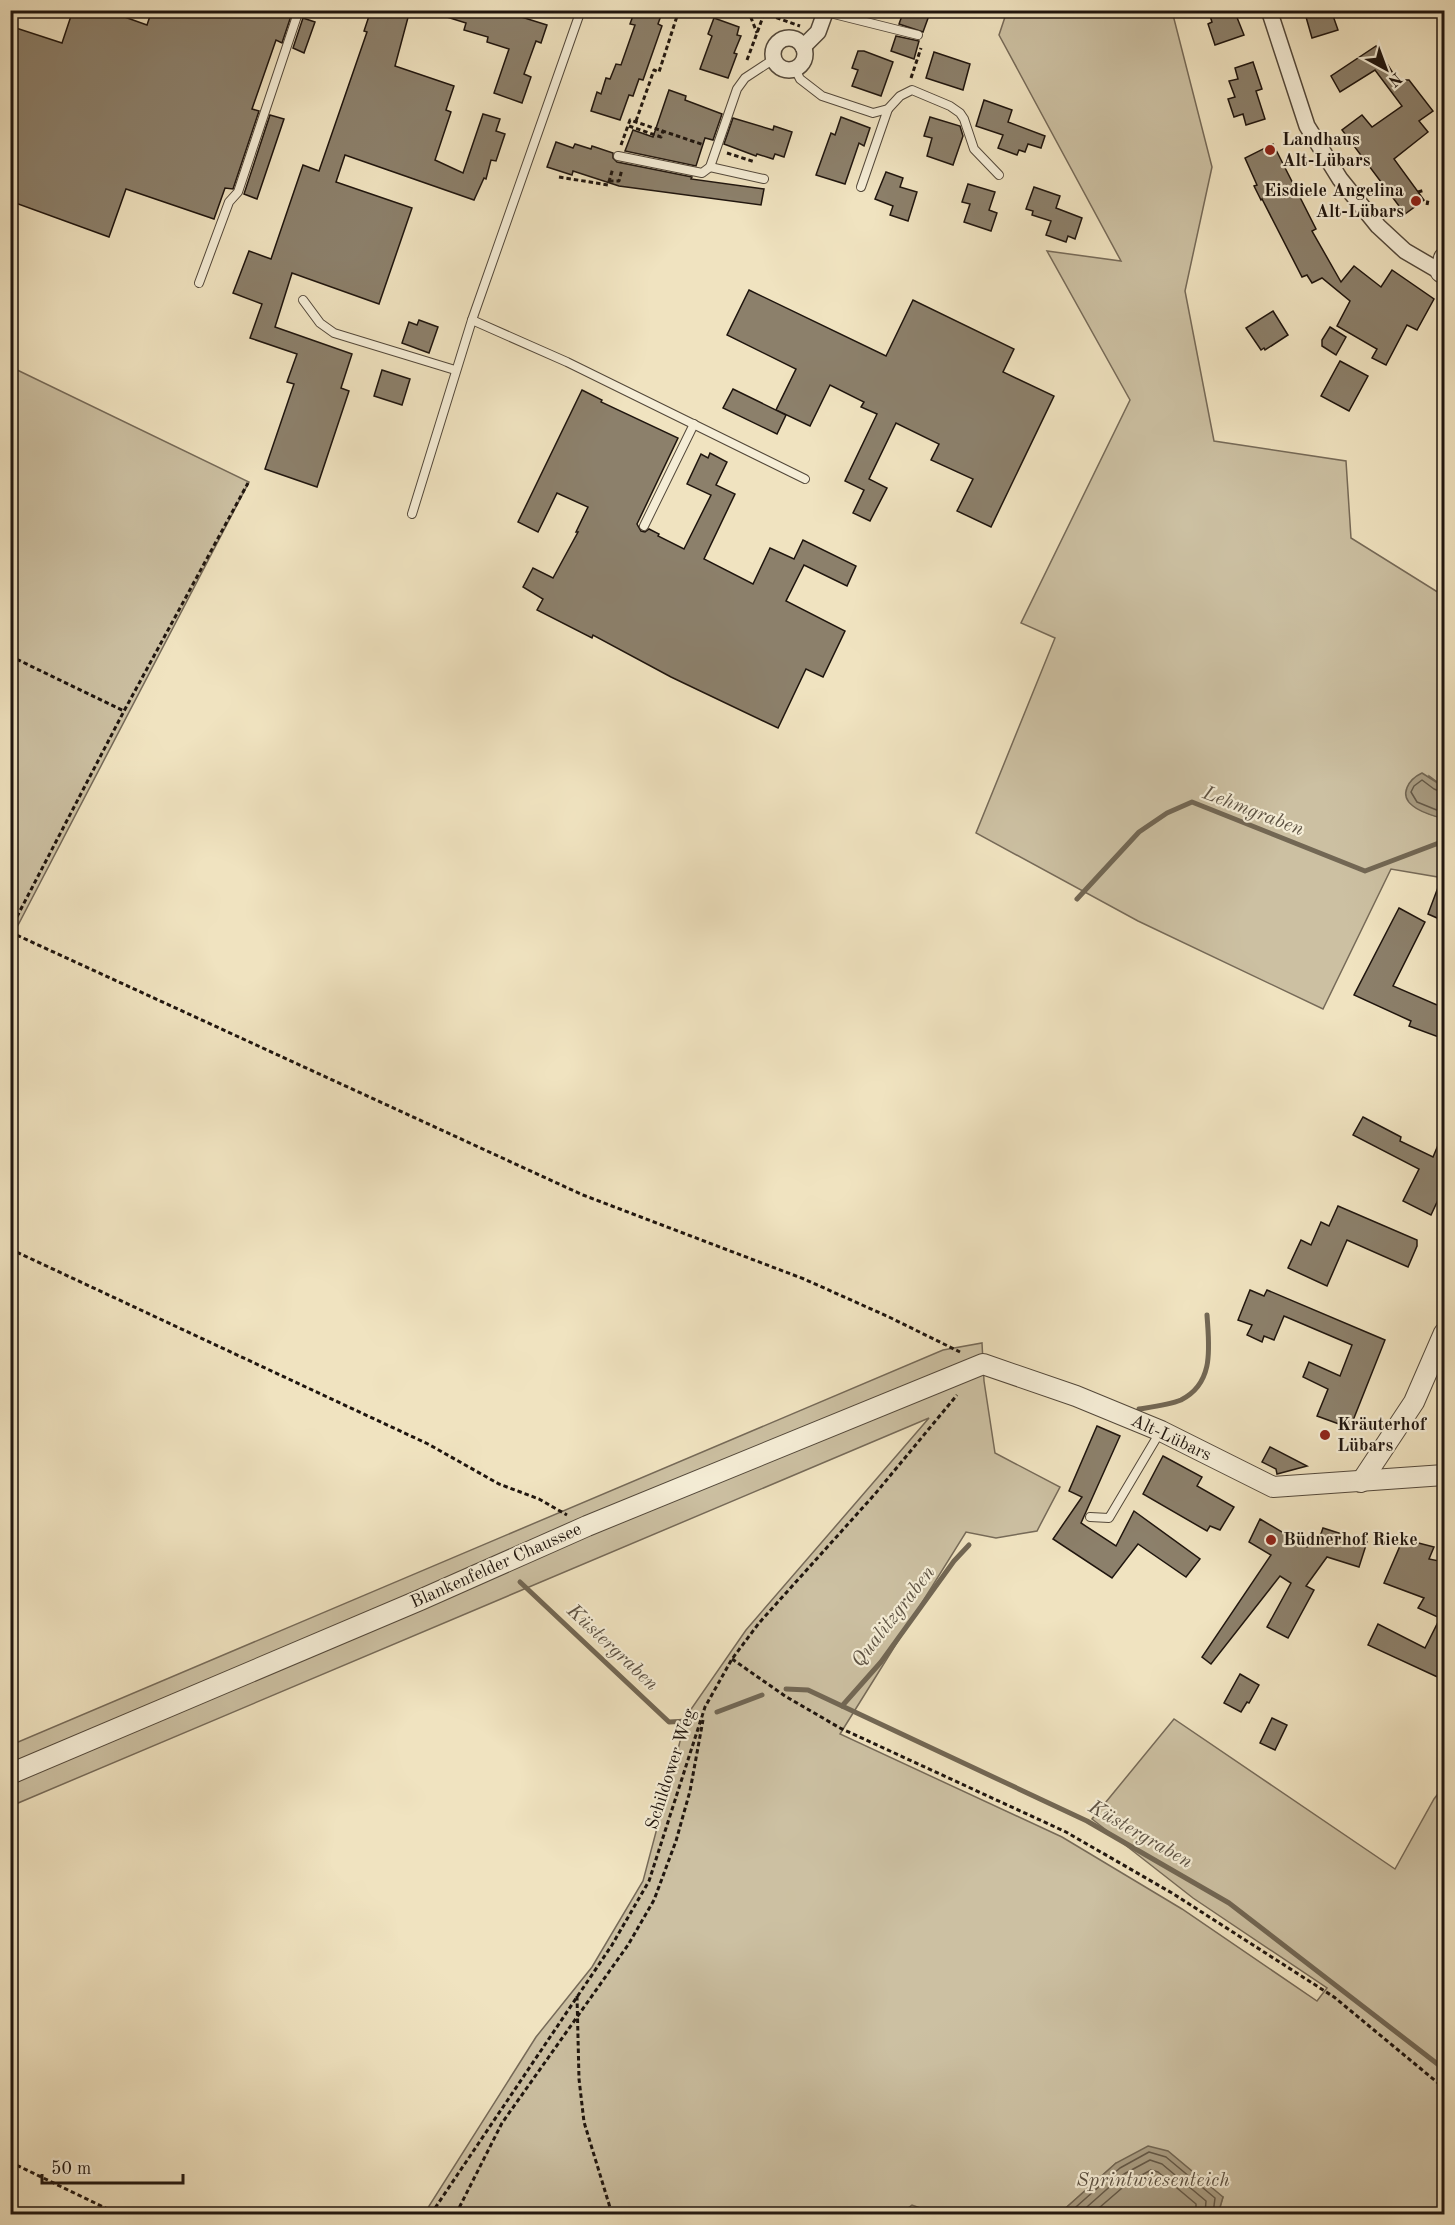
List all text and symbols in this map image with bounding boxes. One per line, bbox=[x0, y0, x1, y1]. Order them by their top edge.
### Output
north arrow bbox=[1356, 39, 1416, 99]
text: N bbox=[1384, 69, 1404, 89]
place label: Landhaus Alt-Lübars bbox=[1282, 131, 1371, 170]
marker: Landhaus Alt-Lübars bbox=[1263, 143, 1277, 157]
place label: Eisdiele Angelina Alt-Lübars bbox=[1264, 182, 1404, 221]
marker: Eisdiele Angelina Alt-Lübars bbox=[1409, 194, 1423, 208]
water label: Lehmgraben bbox=[1199, 783, 1306, 840]
street label: Alt-Lübars bbox=[1128, 1412, 1214, 1465]
place label: Kräuterhof Lübars bbox=[1337, 1416, 1428, 1455]
marker: Kräuterhof Lübars bbox=[1318, 1428, 1332, 1442]
street label: Blankenfelder Chaussee bbox=[408, 1520, 584, 1612]
place label: Büdnerhof Rieke bbox=[1283, 1531, 1418, 1549]
marker: Büdnerhof Rieke bbox=[1264, 1533, 1278, 1547]
water label: Qualitzgraben bbox=[849, 1563, 939, 1671]
water label: Küstergraben bbox=[562, 1600, 661, 1695]
street label: Schildower Weg bbox=[643, 1706, 699, 1832]
water label: Küstergraben bbox=[1084, 1797, 1195, 1873]
scale bar bbox=[42, 2147, 183, 2185]
text: 50 m bbox=[51, 2160, 91, 2178]
water label: Sprintwiesenteich bbox=[1076, 2171, 1230, 2191]

